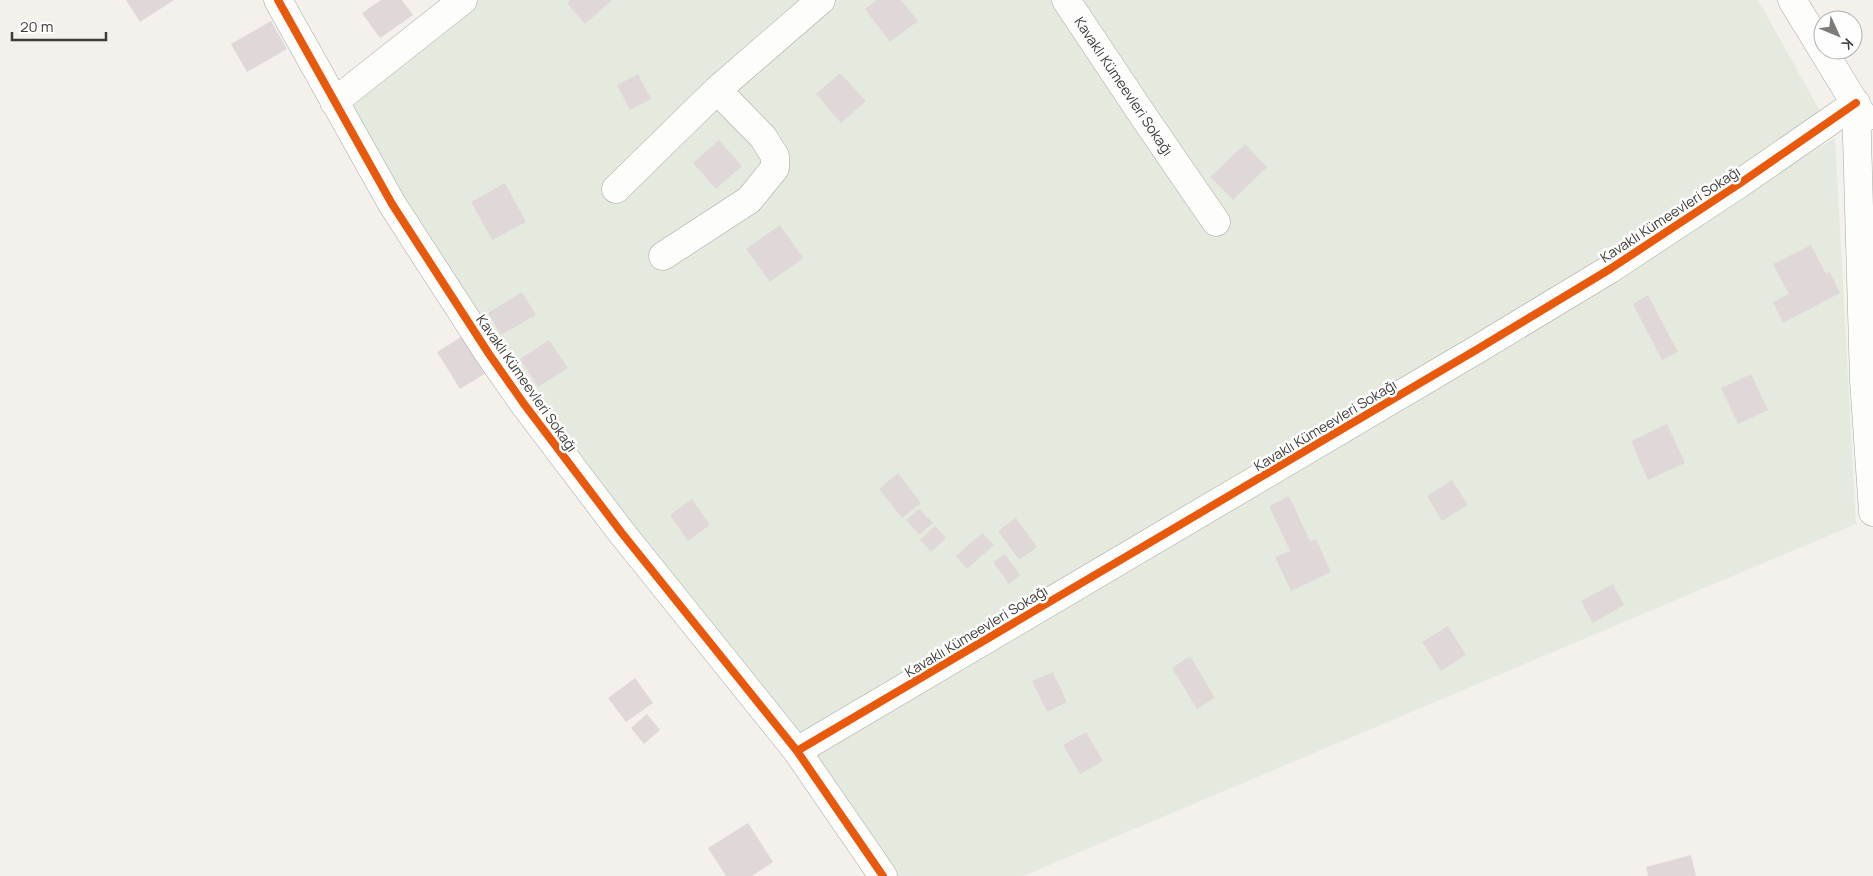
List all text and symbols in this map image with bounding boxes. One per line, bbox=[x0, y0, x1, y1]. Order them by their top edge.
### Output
scale bar bbox=[12, 10, 106, 42]
north arrow bbox=[1813, 10, 1863, 60]
street label: Kavaklı Kümeevleri Sokağı bbox=[1070, 13, 1178, 159]
text: 20 m bbox=[20, 16, 53, 37]
text: K bbox=[1837, 35, 1858, 55]
street label: Kavaklı Kümeevleri Sokağı bbox=[1596, 162, 1744, 266]
street label: Kavaklı Kümeevleri Sokağı bbox=[472, 311, 582, 455]
street label: Kavaklı Kümeevleri Sokağı bbox=[1250, 375, 1400, 475]
street label: Kavaklı Kümeevleri Sokağı bbox=[901, 581, 1051, 681]

